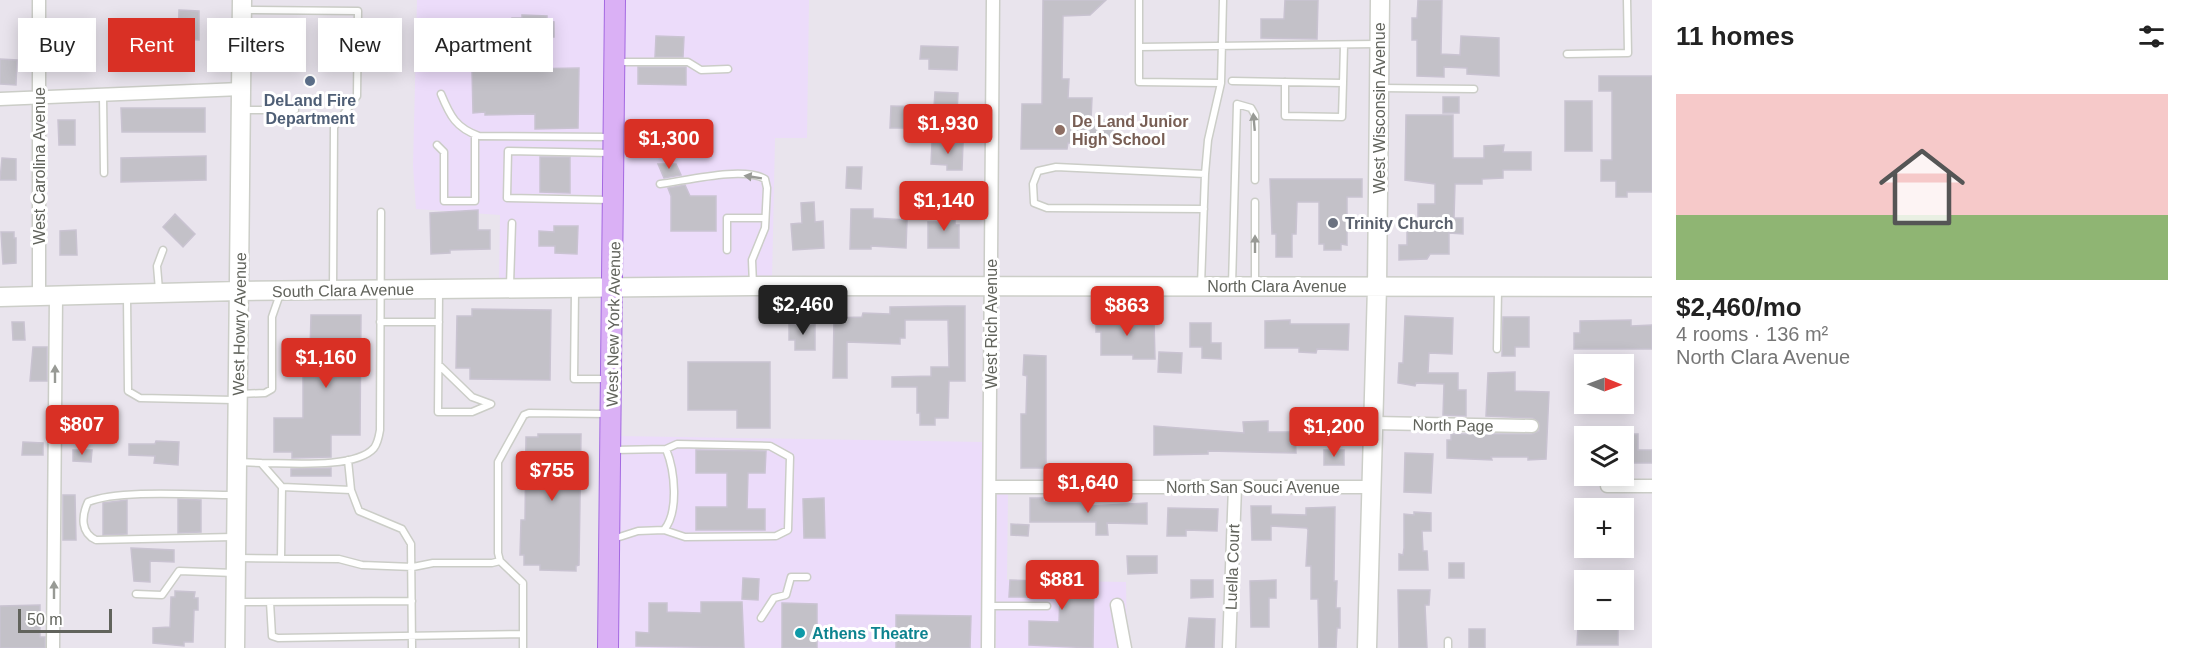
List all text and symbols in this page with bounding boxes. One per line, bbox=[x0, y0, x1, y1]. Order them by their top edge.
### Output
chip: Buy bbox=[18, 18, 96, 72]
chip: Rent bbox=[108, 18, 195, 72]
chip: Filters bbox=[207, 18, 306, 72]
chip: New bbox=[318, 18, 402, 72]
chip: Apartment bbox=[414, 18, 553, 72]
icon: filters bbox=[2135, 20, 2168, 53]
text: 11 homes bbox=[1676, 21, 1795, 51]
street label: West Wisconsin Avenue bbox=[1371, 22, 1388, 194]
marker: DeLand Fire Department bbox=[303, 74, 317, 88]
street label: West Carolina Avenue bbox=[31, 87, 48, 245]
place label: DeLand Fire Department bbox=[264, 92, 356, 127]
pin: $1,930 bbox=[899, 104, 997, 155]
text: $1,930 bbox=[917, 112, 979, 134]
one-way arrow bbox=[1249, 112, 1259, 131]
place label: De Land Junior High School bbox=[1072, 113, 1188, 148]
pin: $1,300 bbox=[620, 119, 718, 170]
marker: De Land Junior High School bbox=[1053, 123, 1067, 137]
text: $1,300 bbox=[638, 127, 700, 149]
icon: home bbox=[1868, 133, 1976, 241]
one-way arrow bbox=[743, 172, 762, 181]
pin: $1,140 bbox=[895, 181, 993, 232]
text: $1,140 bbox=[913, 189, 975, 211]
place label: Trinity Church bbox=[1345, 215, 1453, 232]
marker: Trinity Church bbox=[1326, 216, 1340, 230]
one-way arrow bbox=[1250, 234, 1260, 253]
street label: West New York Avenue bbox=[604, 241, 623, 407]
street label: West Howry Avenue bbox=[230, 252, 249, 396]
street label: West Rich Avenue bbox=[983, 259, 1000, 389]
street label: North Clara Avenue bbox=[1207, 278, 1347, 295]
street label: South Clara Avenue bbox=[272, 281, 414, 300]
pin: $2,460 bbox=[754, 285, 852, 336]
pin: $863 bbox=[1091, 286, 1163, 337]
text: $2,460/mo bbox=[1676, 292, 1802, 322]
text: $2,460 bbox=[772, 293, 834, 315]
text: $863 bbox=[1105, 294, 1149, 316]
text: 4 rooms · 136 m² bbox=[1676, 323, 1828, 345]
pin: $1,160 bbox=[277, 338, 375, 389]
text: $1,160 bbox=[295, 346, 357, 368]
text: North Clara Avenue bbox=[1676, 346, 1850, 368]
north arrow bbox=[1574, 354, 1634, 414]
map controls bbox=[1574, 354, 1634, 630]
one-way arrow bbox=[50, 364, 60, 383]
pin: $807 bbox=[46, 405, 118, 456]
pin: $1,200 bbox=[1285, 407, 1383, 458]
text: $807 bbox=[60, 413, 104, 435]
text: $1,200 bbox=[1303, 415, 1365, 437]
street label: North Page bbox=[1412, 416, 1494, 435]
button: layers bbox=[1574, 426, 1634, 486]
pin: $755 bbox=[516, 451, 588, 502]
text: $755 bbox=[530, 459, 574, 481]
pin: $1,640 bbox=[1039, 463, 1137, 514]
text: $1,640 bbox=[1057, 471, 1119, 493]
street label: North San Souci Avenue bbox=[1166, 479, 1340, 496]
button: + bbox=[1574, 498, 1634, 558]
street label: Luella Court bbox=[1222, 523, 1243, 610]
pin: $881 bbox=[1026, 560, 1098, 611]
text: $881 bbox=[1040, 568, 1084, 590]
button: − bbox=[1574, 570, 1634, 630]
one-way arrow bbox=[49, 580, 59, 599]
scale bar bbox=[18, 606, 112, 634]
text: 50 m bbox=[27, 611, 63, 628]
place label: Athens Theatre bbox=[812, 625, 929, 642]
marker: Athens Theatre bbox=[793, 626, 807, 640]

